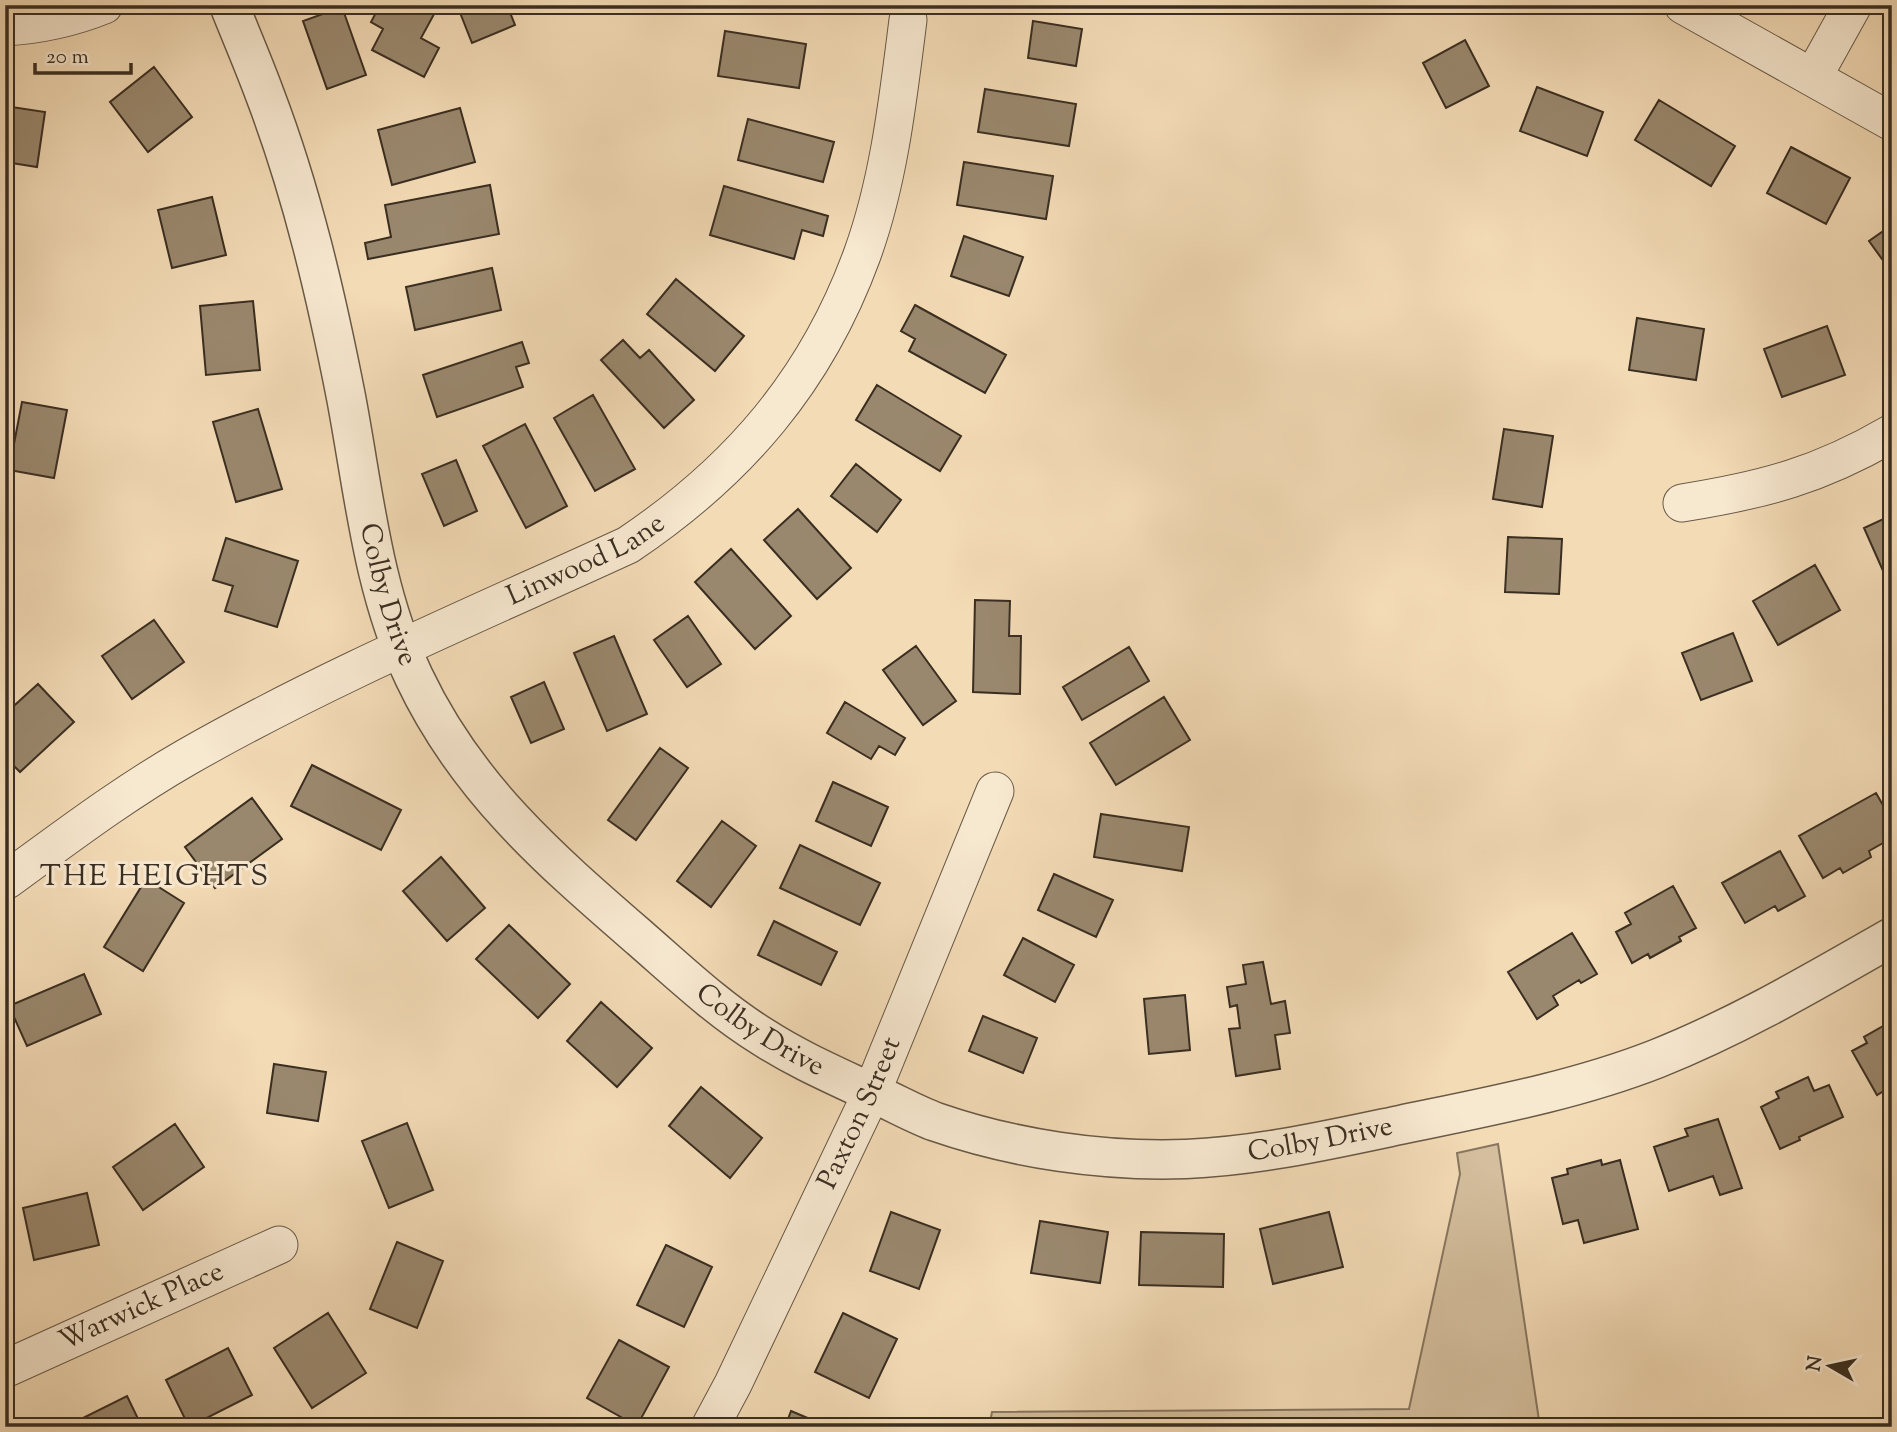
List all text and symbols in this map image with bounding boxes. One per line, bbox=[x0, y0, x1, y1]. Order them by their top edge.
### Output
scale bar bbox=[35, 32, 131, 76]
text: 20 m bbox=[46, 43, 89, 73]
street label: Linwood Lane bbox=[501, 505, 674, 617]
street label: Colby Drive bbox=[348, 520, 427, 672]
district label: THE HEIGHTS bbox=[40, 856, 270, 899]
street label: Colby Drive bbox=[686, 974, 831, 1087]
street label: Paxton Street bbox=[808, 1031, 912, 1196]
street label: Colby Drive bbox=[1245, 1107, 1397, 1173]
street label: Warwick Place bbox=[53, 1252, 230, 1362]
north arrow bbox=[1796, 1330, 1866, 1400]
text: N bbox=[1801, 1354, 1830, 1373]

